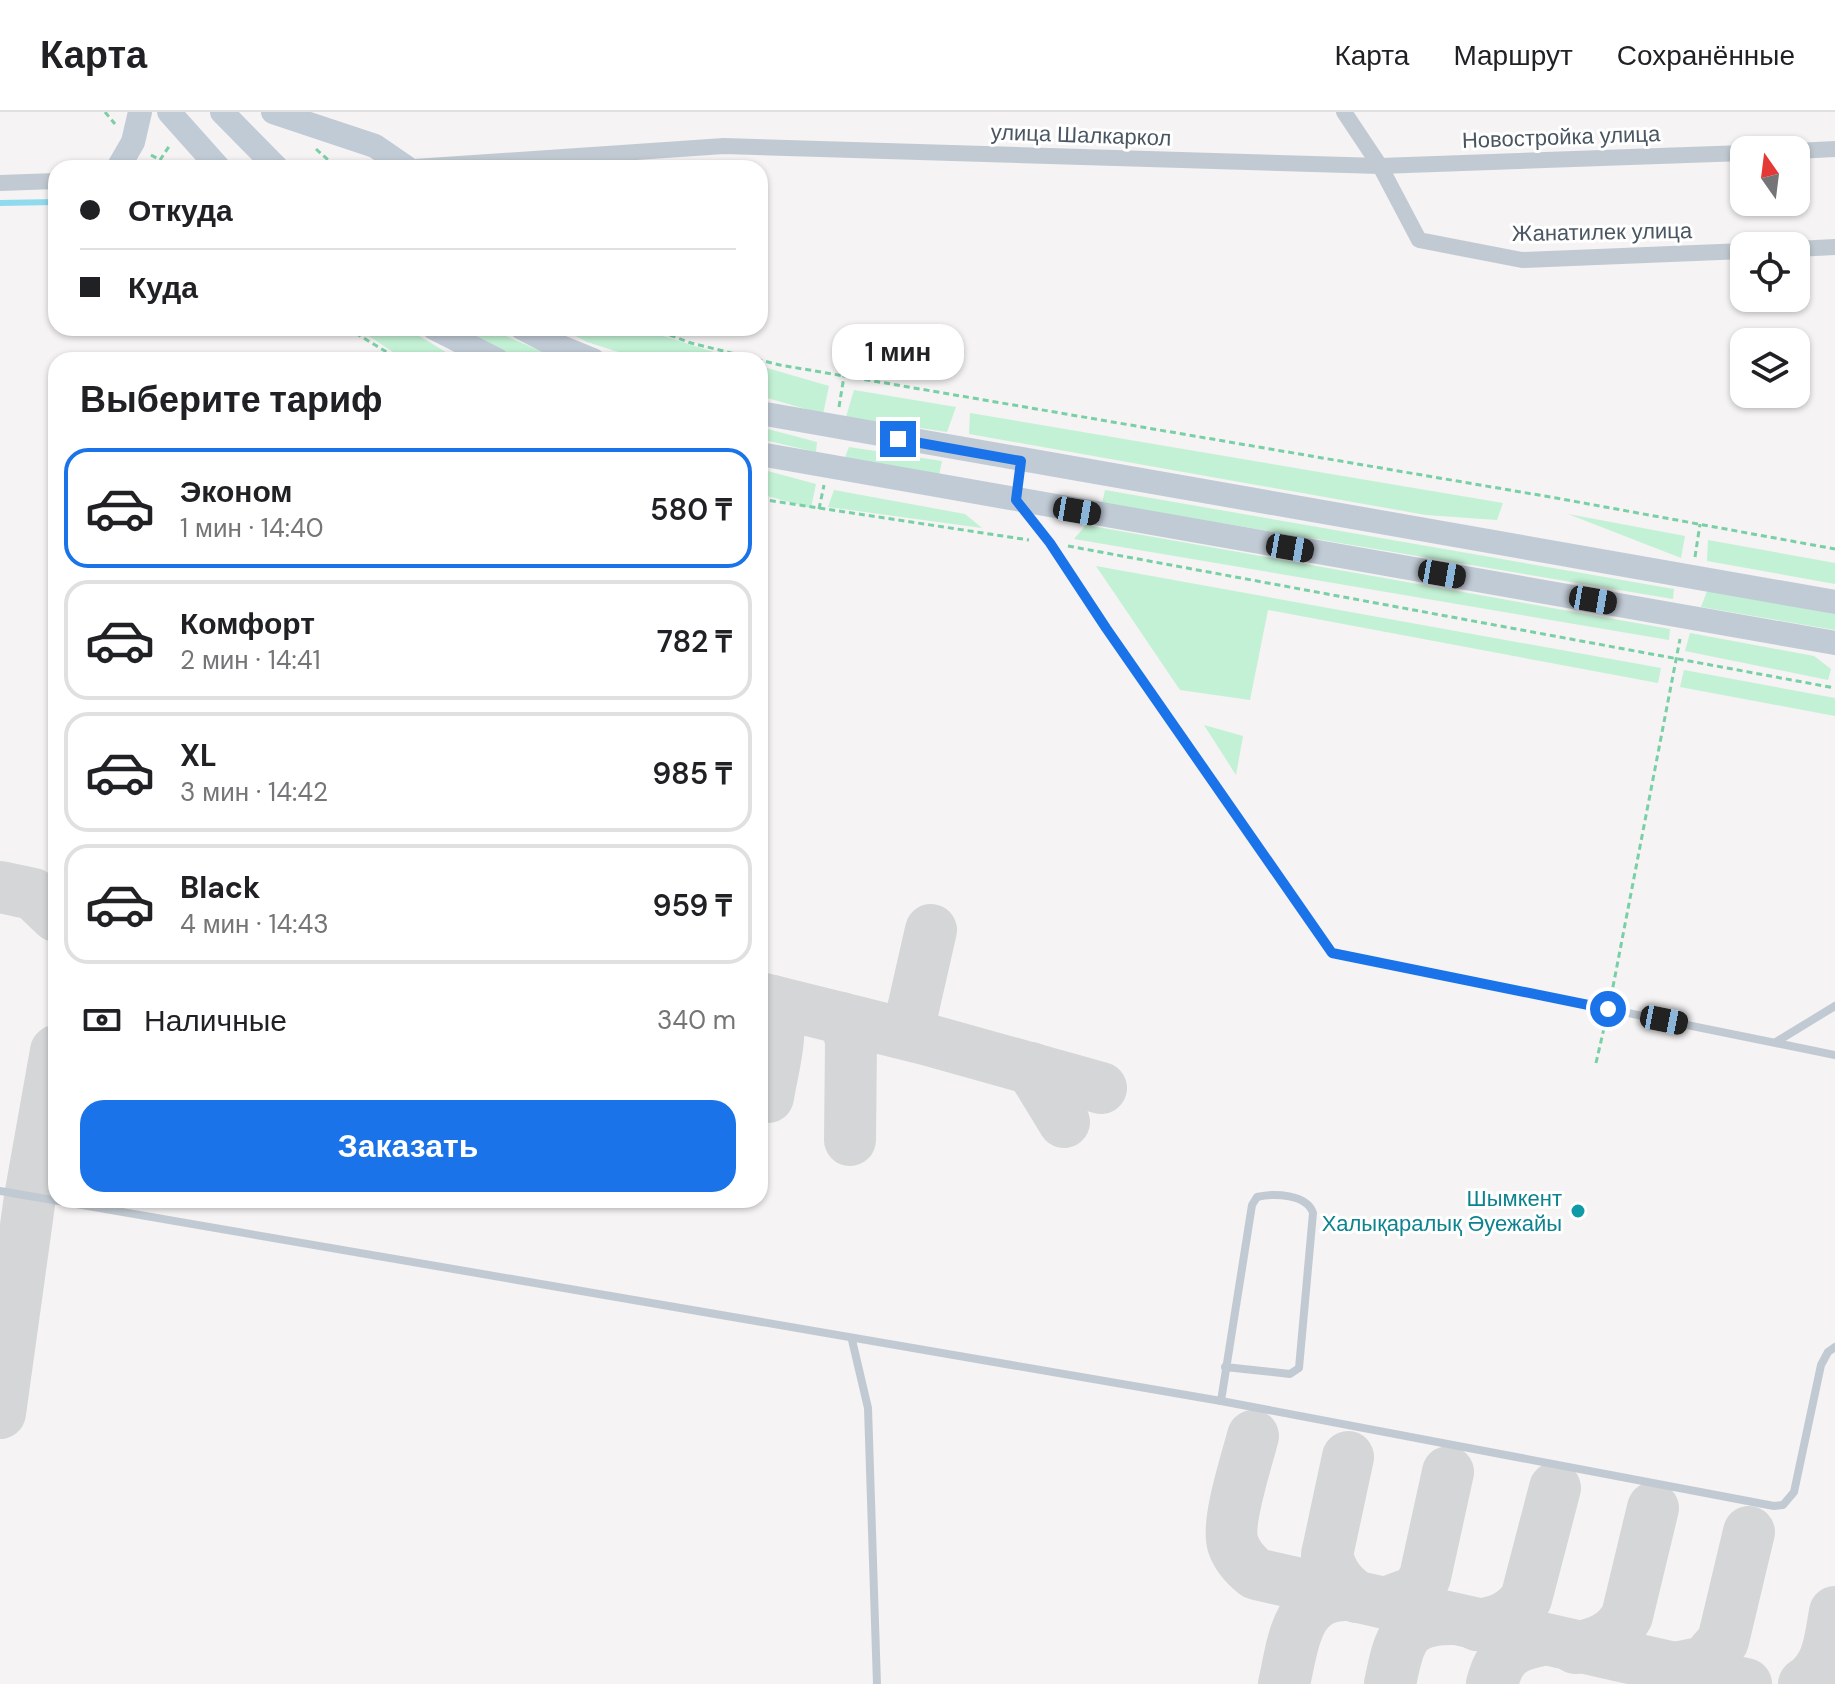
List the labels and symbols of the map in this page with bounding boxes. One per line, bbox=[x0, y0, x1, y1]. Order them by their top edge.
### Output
street label: улица Шалкаркол bbox=[990, 117, 1172, 153]
street label: Новостройка улица bbox=[1461, 119, 1661, 155]
north arrow bbox=[1730, 136, 1810, 216]
street label: Жанатилек улица bbox=[1512, 216, 1693, 248]
callout: 1 мин bbox=[832, 323, 964, 379]
route end bbox=[880, 421, 916, 457]
car bbox=[1051, 495, 1103, 527]
car bbox=[1264, 532, 1316, 564]
car bbox=[1416, 558, 1468, 590]
car bbox=[1567, 584, 1619, 616]
route start bbox=[1590, 991, 1626, 1027]
car bbox=[1638, 1004, 1690, 1036]
place label: Шымкент Халықаралық Әуежайы bbox=[1322, 1184, 1562, 1238]
marker: Шымкент Халықаралық Әуежайы bbox=[1569, 1202, 1587, 1220]

